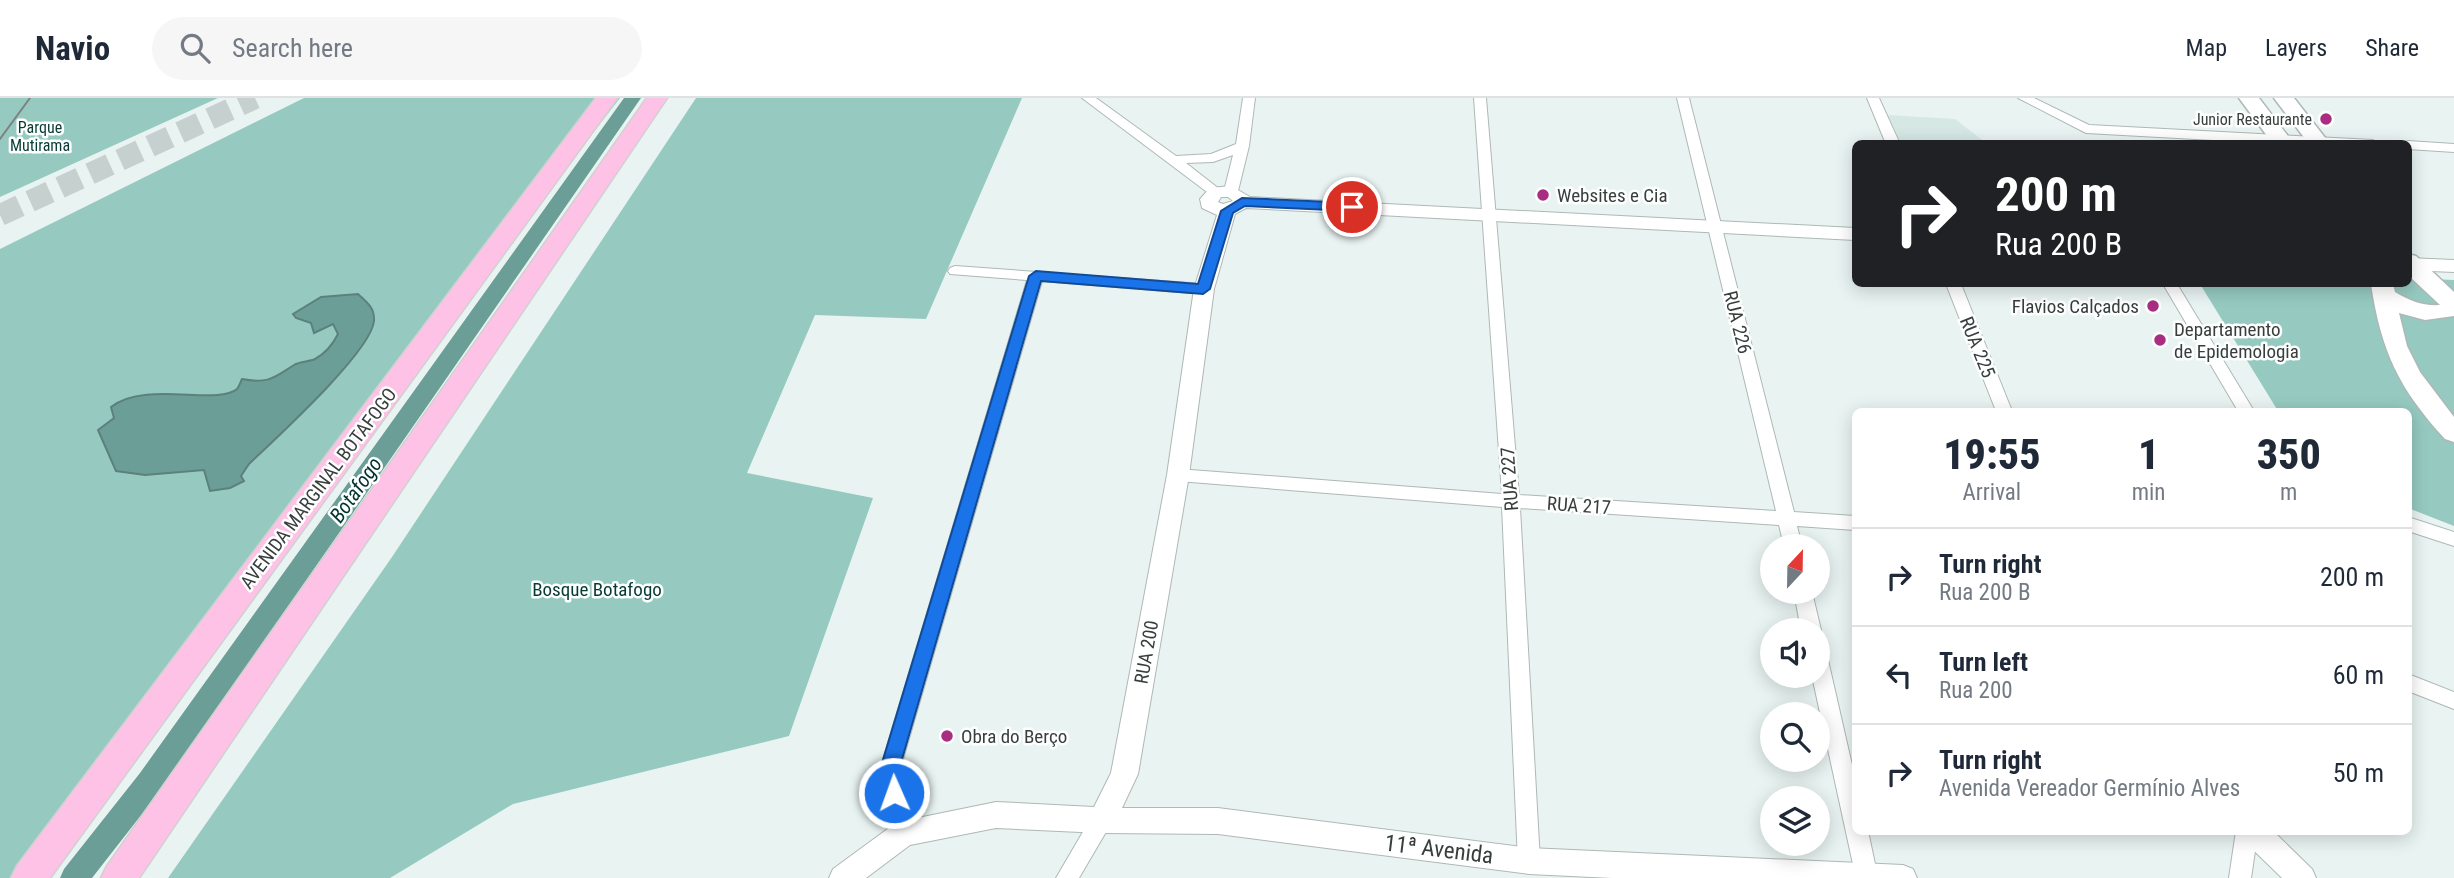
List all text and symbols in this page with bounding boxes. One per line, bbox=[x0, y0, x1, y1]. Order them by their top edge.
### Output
search box bbox=[152, 17, 642, 80]
text: Navio bbox=[35, 29, 110, 68]
icon: search bbox=[176, 29, 214, 67]
text: Search here bbox=[232, 33, 353, 63]
text: Map bbox=[2186, 34, 2227, 62]
text: Layers bbox=[2265, 34, 2327, 62]
text: Share bbox=[2365, 34, 2419, 62]
place label: Junior Restaurante bbox=[2193, 110, 2312, 129]
marker: Junior Restaurante bbox=[2318, 111, 2334, 127]
park label: Parque Mutirama bbox=[10, 118, 70, 155]
text: 200 m bbox=[1995, 166, 2117, 223]
icon: right bbox=[1880, 168, 1971, 259]
pin bbox=[1322, 177, 1382, 237]
place label: Websites e Cia bbox=[1557, 184, 1668, 207]
marker: Websites e Cia bbox=[1535, 187, 1551, 203]
icon: arrive bbox=[1333, 188, 1371, 226]
text: Rua 200 B bbox=[1995, 225, 2122, 263]
street label: RUA 226 bbox=[1719, 288, 1756, 356]
place label: Flavios Calçados bbox=[2012, 295, 2139, 318]
marker: Flavios Calçados bbox=[2145, 298, 2161, 314]
street label: RUA 225 bbox=[1955, 313, 2000, 381]
place label: Departamento de Epidemologia bbox=[2174, 318, 2299, 363]
marker: Departamento de Epidemologia bbox=[2152, 332, 2168, 348]
street label: AVENIDA MARGINAL BOTAFOGO bbox=[235, 383, 401, 593]
text: 19:55 bbox=[1943, 430, 2040, 479]
text: 1 bbox=[2138, 430, 2159, 479]
text: 350 bbox=[2257, 430, 2321, 479]
street label: RUA 227 bbox=[1496, 446, 1523, 512]
water label: Botafogo bbox=[325, 453, 387, 527]
text: Arrival bbox=[1963, 479, 2021, 506]
text: min bbox=[2132, 479, 2165, 506]
text: m bbox=[2280, 479, 2297, 506]
street label: RUA 217 bbox=[1546, 492, 1612, 519]
north arrow bbox=[1760, 534, 1830, 604]
map controls bbox=[1760, 534, 1830, 856]
text: Turn right bbox=[1939, 549, 2041, 579]
icon: right bbox=[1880, 558, 1918, 596]
text: 200 m bbox=[2320, 562, 2384, 592]
park label: Bosque Botafogo bbox=[532, 578, 662, 601]
text: Rua 200 B bbox=[1939, 579, 2031, 606]
button: sound bbox=[1760, 618, 1830, 688]
street label: RUA 200 bbox=[1130, 619, 1163, 686]
text: Turn left bbox=[1939, 647, 2028, 677]
icon: left bbox=[1880, 656, 1918, 694]
text: 60 m bbox=[2333, 660, 2384, 690]
text: Rua 200 bbox=[1939, 677, 2013, 704]
button: search bbox=[1760, 702, 1830, 772]
place label: Obra do Berço bbox=[961, 725, 1067, 748]
marker: Obra do Berço bbox=[939, 728, 955, 744]
text: Turn right bbox=[1939, 745, 2041, 775]
icon: right bbox=[1880, 754, 1918, 792]
position arrow bbox=[857, 756, 931, 830]
text: 50 m bbox=[2333, 758, 2384, 788]
text: Avenida Vereador Germínio Alves bbox=[1939, 775, 2240, 802]
button: layers bbox=[1760, 786, 1830, 856]
street label: 11ª Avenida bbox=[1383, 829, 1495, 870]

